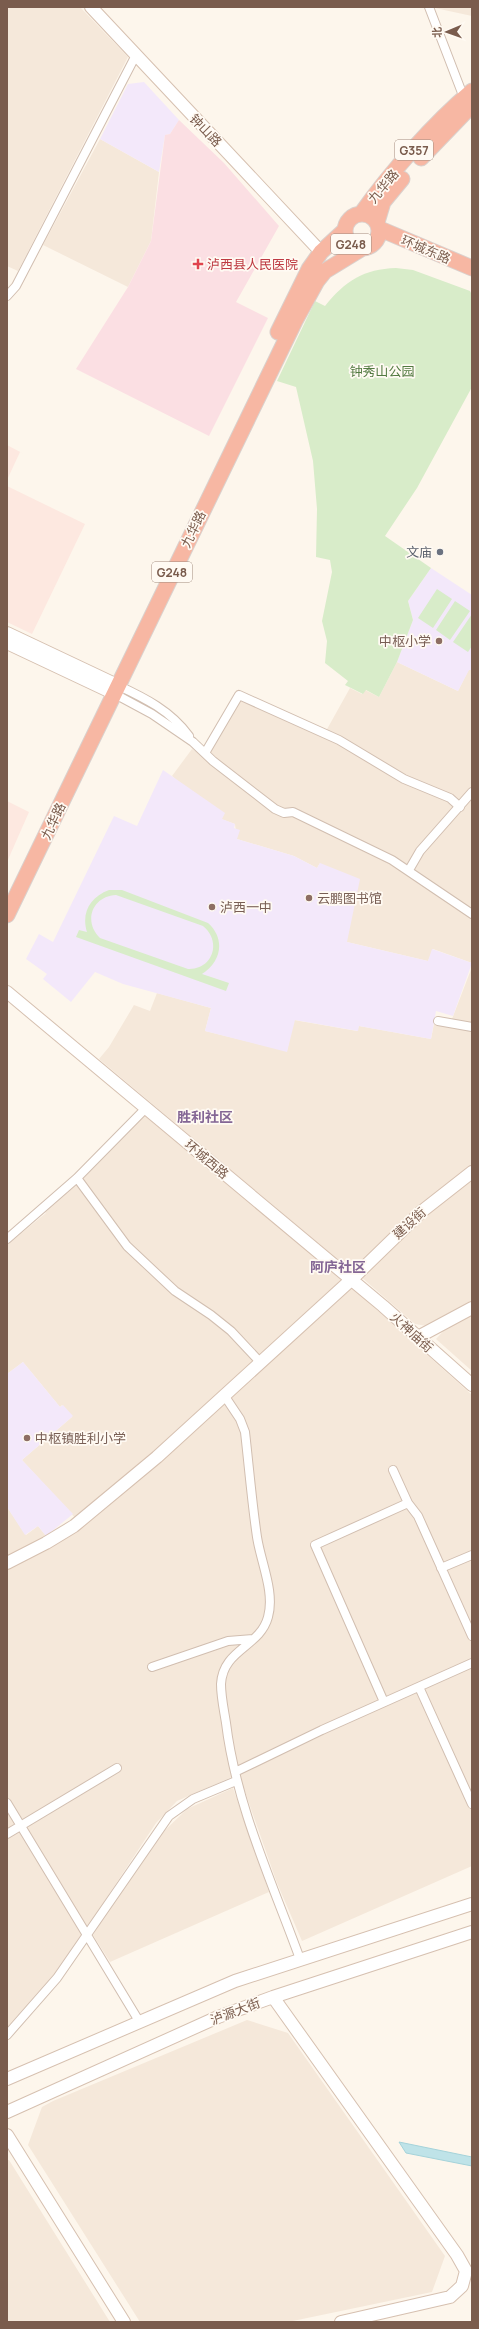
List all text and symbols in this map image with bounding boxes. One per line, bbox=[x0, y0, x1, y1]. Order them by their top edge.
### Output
north arrow bbox=[427, 12, 467, 52]
text: 北 bbox=[429, 27, 444, 38]
street label: 钟山路 bbox=[186, 110, 226, 150]
road number: G357 bbox=[395, 140, 433, 160]
street label: 九华路 bbox=[364, 165, 402, 207]
street label: 环城东路 bbox=[399, 231, 453, 267]
road number: G248 bbox=[331, 234, 371, 254]
place label: 泸西县人民医院 bbox=[207, 255, 298, 273]
marker: 泸西县人民医院 bbox=[192, 258, 204, 270]
park label: 钟秀山公园 bbox=[349, 362, 415, 380]
street label: 九华路 bbox=[176, 508, 210, 550]
place label: 文庙 bbox=[406, 543, 432, 561]
marker: 文庙 bbox=[435, 547, 445, 557]
road number: G248 bbox=[152, 562, 192, 582]
place label: 中枢小学 bbox=[379, 632, 431, 650]
marker: 中枢小学 bbox=[434, 636, 444, 646]
street label: 九华路 bbox=[37, 800, 69, 842]
place label: 云鹏图书馆 bbox=[317, 889, 382, 907]
marker: 云鹏图书馆 bbox=[304, 893, 314, 903]
place label: 泸西一中 bbox=[220, 898, 272, 916]
marker: 泸西一中 bbox=[207, 902, 217, 912]
district label: 胜利社区 bbox=[177, 1107, 233, 1126]
street label: 环城西路 bbox=[181, 1135, 233, 1183]
street label: 建设街 bbox=[388, 1203, 430, 1243]
district label: 阿庐社区 bbox=[310, 1257, 366, 1276]
street label: 火神庙街 bbox=[387, 1308, 437, 1356]
place label: 中枢镇胜利小学 bbox=[35, 1429, 126, 1447]
marker: 中枢镇胜利小学 bbox=[22, 1433, 32, 1443]
street label: 泸源大街 bbox=[207, 1993, 263, 2029]

